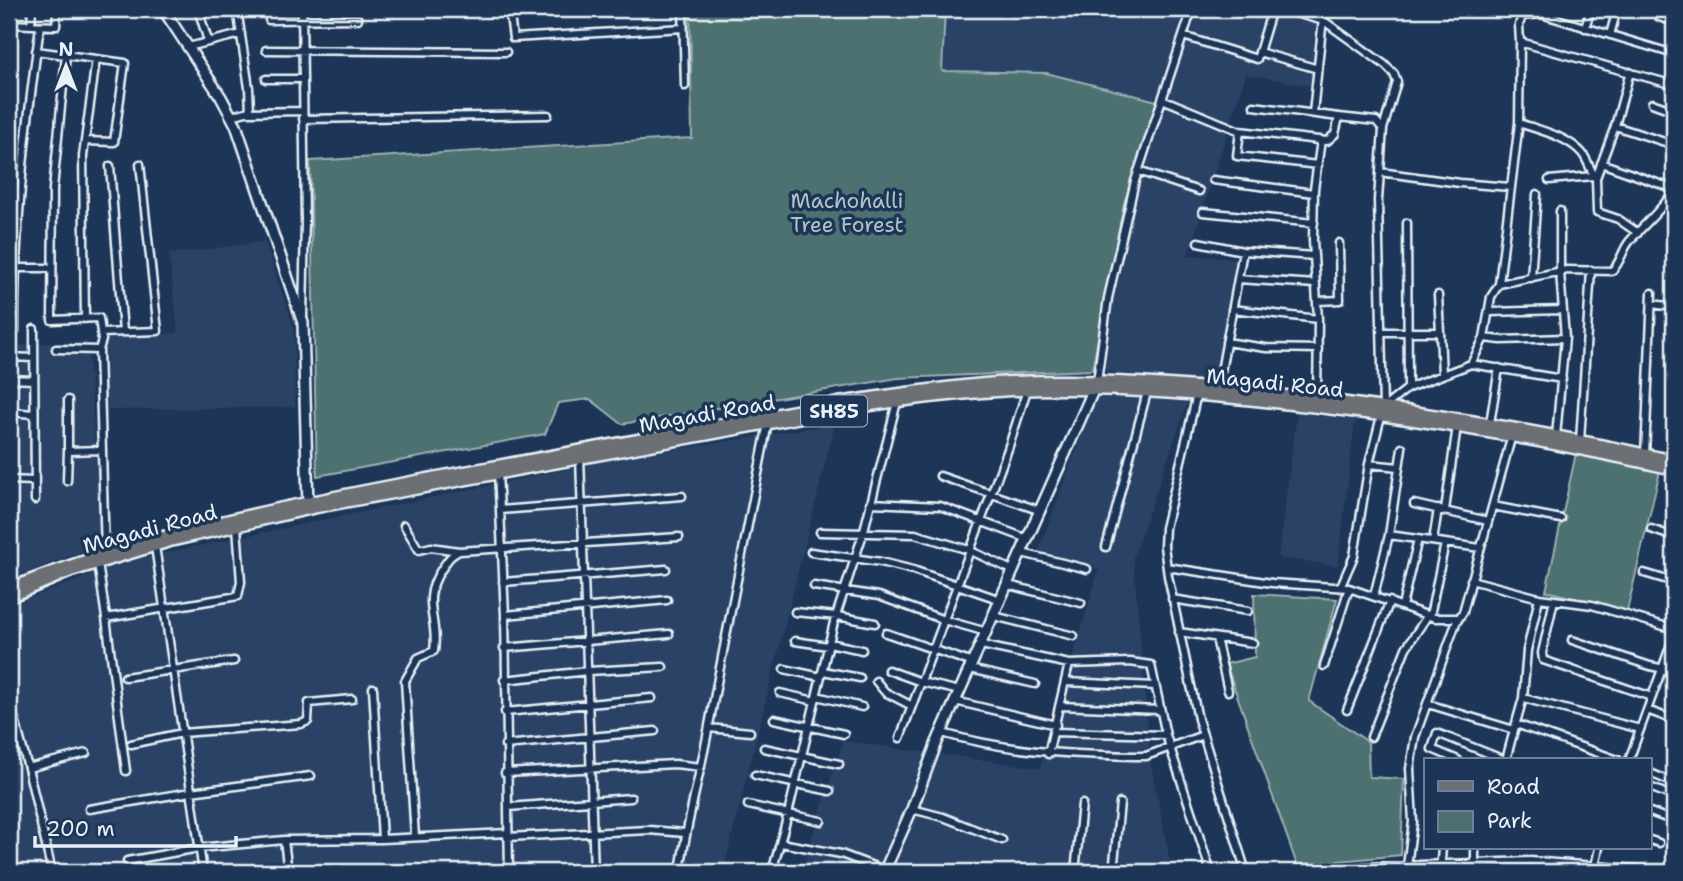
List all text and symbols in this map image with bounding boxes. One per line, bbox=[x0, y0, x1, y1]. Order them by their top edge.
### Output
north arrow bbox=[32, 32, 102, 102]
text: N bbox=[58, 37, 74, 62]
park label: Machohalli Tree Forest bbox=[790, 187, 904, 239]
street label: Magadi Road bbox=[1205, 362, 1345, 404]
street label: Magadi Road bbox=[637, 388, 777, 440]
road number: SH85 bbox=[801, 396, 867, 426]
street label: Magadi Road bbox=[80, 498, 220, 560]
legend bbox=[1424, 758, 1652, 850]
text: Road bbox=[1487, 773, 1540, 801]
scale bar bbox=[35, 804, 236, 848]
text: Park bbox=[1487, 807, 1532, 835]
text: 200 m bbox=[46, 815, 115, 843]

